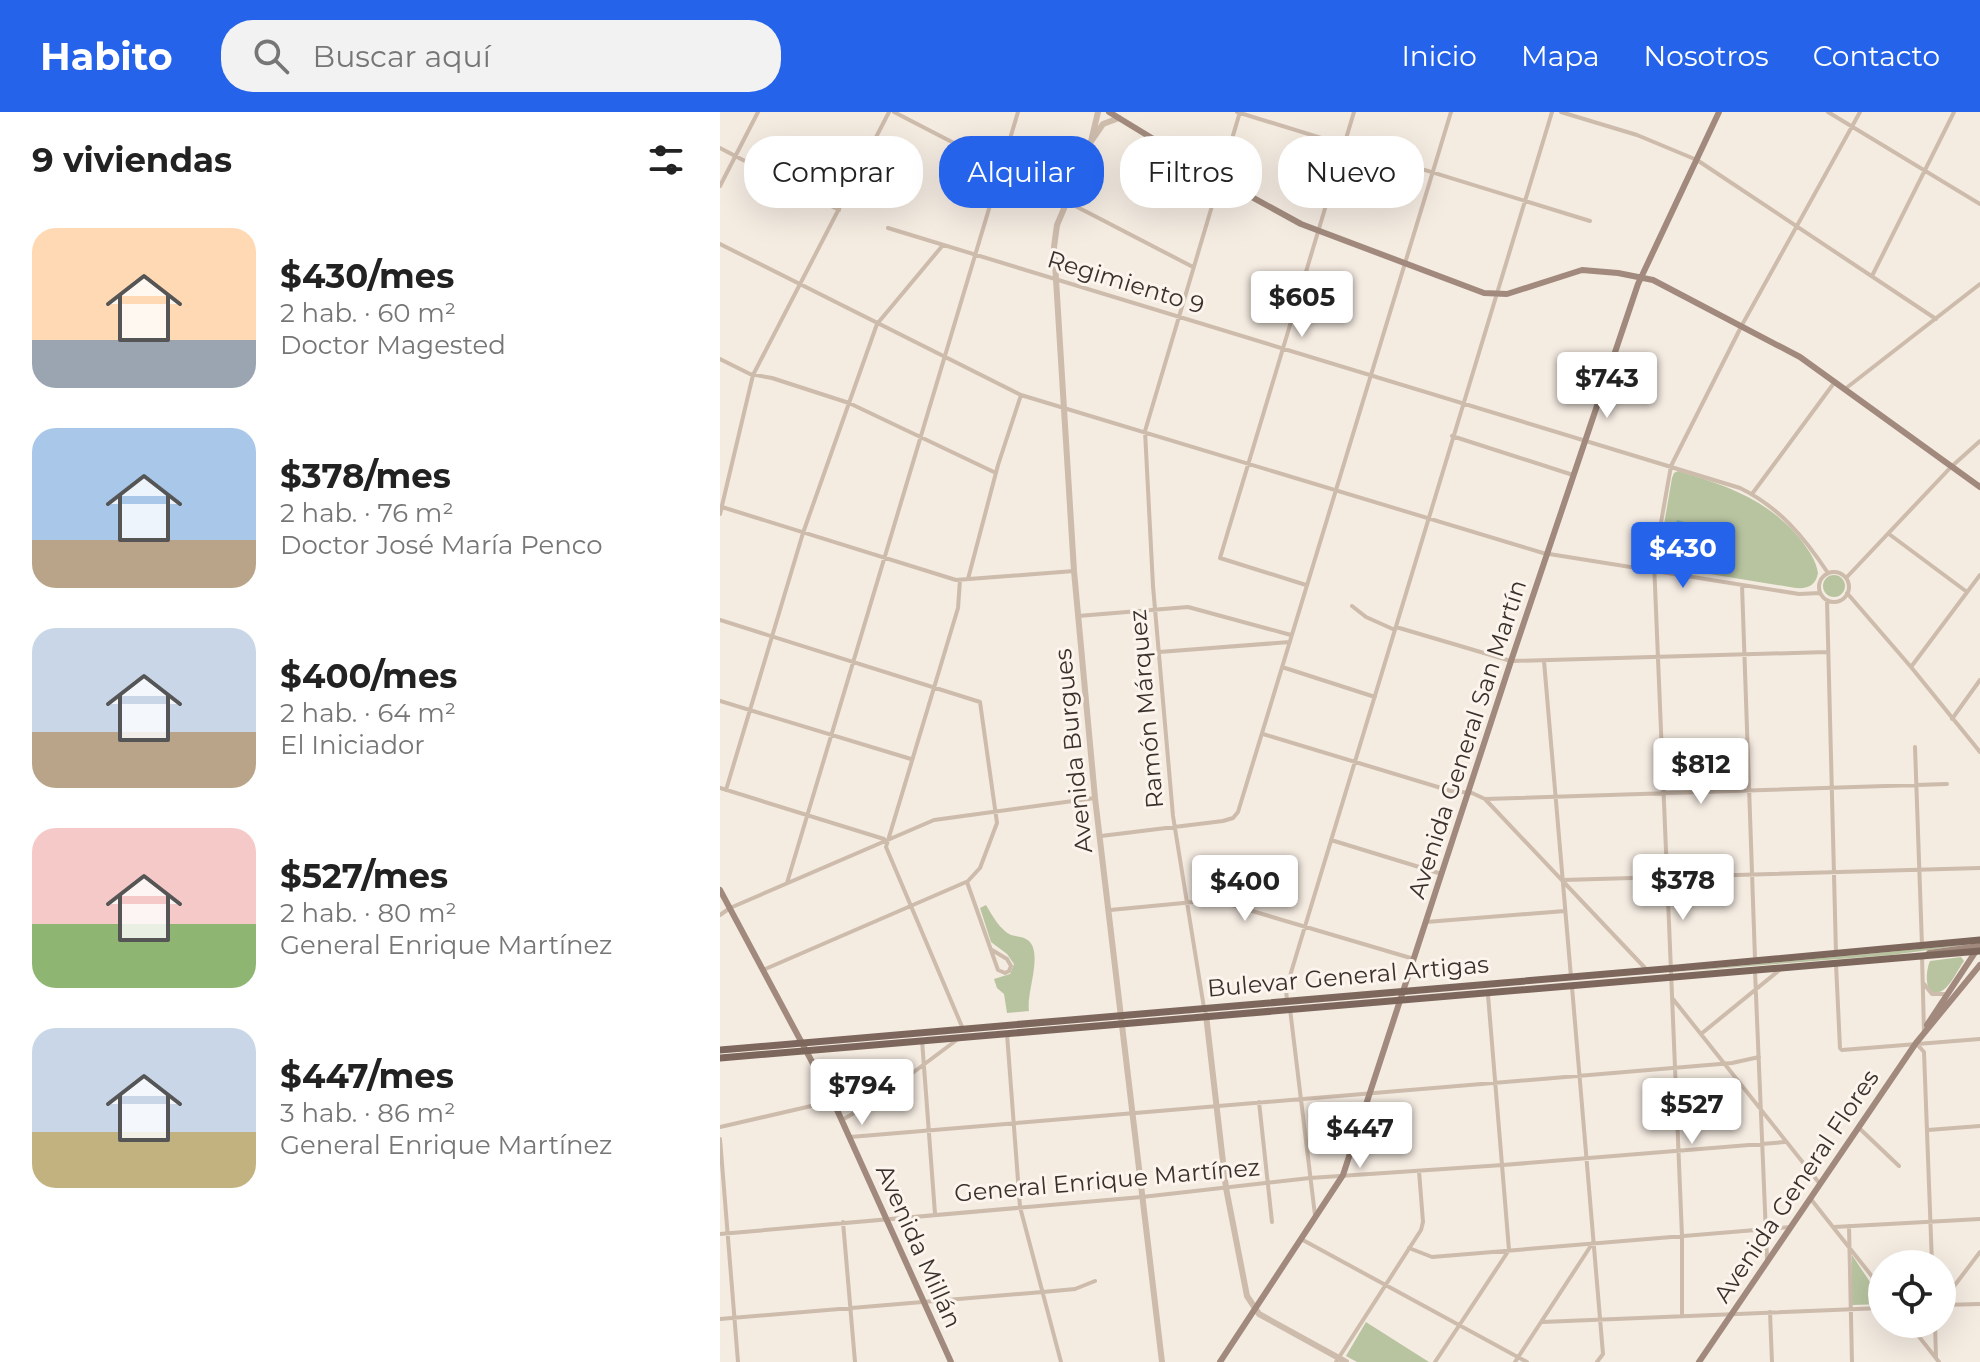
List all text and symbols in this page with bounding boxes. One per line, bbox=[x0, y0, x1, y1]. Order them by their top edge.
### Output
search box bbox=[221, 20, 781, 92]
text: Habito bbox=[40, 33, 173, 80]
icon: search bbox=[249, 34, 293, 78]
text: Buscar aquí bbox=[313, 38, 491, 75]
text: Inicio bbox=[1401, 39, 1477, 73]
text: Mapa bbox=[1521, 39, 1600, 73]
text: Nosotros bbox=[1644, 39, 1769, 73]
text: Contacto bbox=[1813, 39, 1940, 73]
chip: Comprar bbox=[744, 136, 923, 208]
chip: Alquilar bbox=[939, 136, 1104, 208]
chip: Filtros bbox=[1120, 136, 1262, 208]
chip: Nuevo bbox=[1278, 136, 1424, 208]
icon: filters bbox=[644, 138, 688, 182]
text: 9 viviendas bbox=[32, 139, 232, 181]
street label: Regimiento 9 bbox=[1044, 244, 1208, 320]
text: $430/mes bbox=[280, 255, 454, 297]
icon: home bbox=[96, 260, 192, 356]
pin: $605 bbox=[1255, 271, 1349, 339]
text: $605 bbox=[1269, 281, 1335, 313]
text: 2 hab. · 60 m² bbox=[280, 297, 456, 329]
text: Doctor Magested bbox=[280, 329, 506, 361]
pin: $743 bbox=[1560, 352, 1654, 420]
text: $743 bbox=[1575, 362, 1639, 394]
text: $378/mes bbox=[280, 455, 451, 497]
icon: home bbox=[96, 460, 192, 556]
text: 2 hab. · 76 m² bbox=[280, 497, 454, 529]
pin: $430 bbox=[1636, 522, 1730, 590]
text: Doctor José María Penco bbox=[280, 529, 603, 561]
text: $430 bbox=[1649, 532, 1717, 564]
street label: Avenida General San Martín bbox=[1402, 576, 1532, 902]
street label: Ramón Márquez bbox=[1123, 608, 1169, 810]
street label: Avenida Burgues bbox=[1048, 647, 1098, 855]
text: $400/mes bbox=[280, 655, 457, 697]
icon: home bbox=[96, 660, 192, 756]
text: 2 hab. · 64 m² bbox=[280, 697, 456, 729]
text: El Iniciador bbox=[280, 729, 425, 761]
pin: $812 bbox=[1654, 738, 1748, 806]
text: $812 bbox=[1671, 748, 1731, 780]
pin: $378 bbox=[1636, 854, 1730, 922]
text: $527/mes bbox=[280, 855, 448, 897]
pin: $400 bbox=[1198, 855, 1292, 923]
icon: home bbox=[96, 860, 192, 956]
text: $378 bbox=[1651, 864, 1715, 896]
text: $400 bbox=[1210, 865, 1280, 897]
text: 2 hab. · 80 m² bbox=[280, 897, 457, 929]
text: General Enrique Martínez bbox=[280, 929, 612, 961]
street label: Bulevar General Artigas bbox=[1206, 949, 1490, 1003]
text: $447/mes bbox=[280, 1055, 454, 1097]
pin: $794 bbox=[815, 1059, 909, 1127]
icon: home bbox=[96, 1060, 192, 1156]
street label: Avenida General Flores bbox=[1707, 1064, 1885, 1308]
text: $794 bbox=[829, 1069, 895, 1101]
pin: $527 bbox=[1645, 1078, 1739, 1146]
text: $527 bbox=[1660, 1088, 1724, 1120]
text: 3 hab. · 86 m² bbox=[280, 1097, 455, 1129]
pin: $447 bbox=[1313, 1102, 1407, 1170]
text: $447 bbox=[1326, 1112, 1394, 1144]
text: General Enrique Martínez bbox=[280, 1129, 612, 1161]
street label: General Enrique Martínez bbox=[953, 1152, 1261, 1208]
street label: Avenida Millán bbox=[870, 1160, 968, 1332]
map controls bbox=[1868, 1250, 1956, 1338]
button: locate bbox=[1868, 1250, 1956, 1338]

